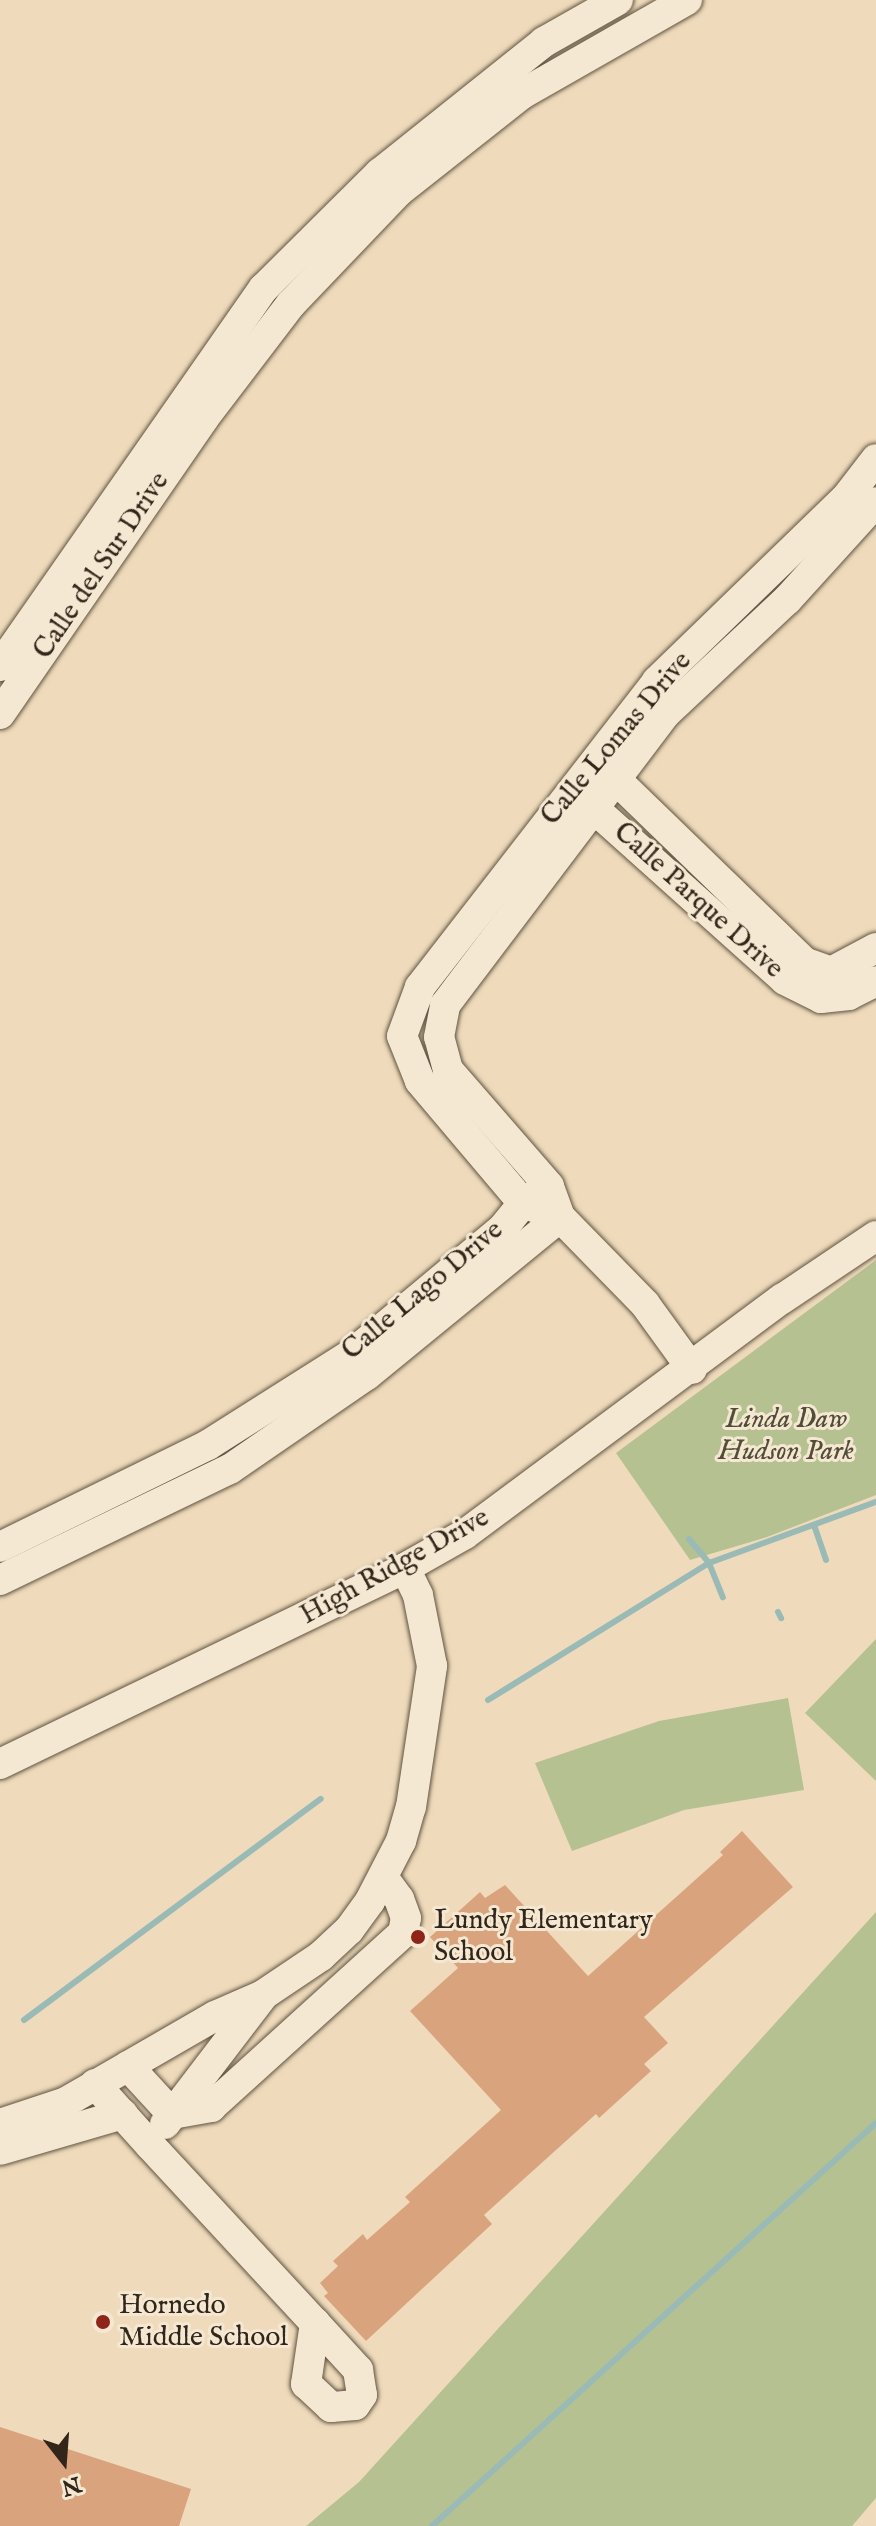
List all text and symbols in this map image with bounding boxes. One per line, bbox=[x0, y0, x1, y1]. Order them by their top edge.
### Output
street label: Calle del Sur Drive bbox=[27, 466, 177, 666]
street label: Calle Lomas Drive bbox=[535, 645, 699, 833]
street label: Calle Parque Drive bbox=[606, 816, 790, 986]
street label: Calle Lago Drive bbox=[336, 1214, 510, 1368]
park label: Linda Daw Hudson Park bbox=[718, 1403, 854, 1469]
street label: High Ridge Drive bbox=[295, 1501, 495, 1633]
place label: Lundy Elementary School bbox=[434, 1904, 653, 1970]
marker: Lundy Elementary School bbox=[409, 1928, 427, 1946]
place label: Hornedo Middle School bbox=[119, 2289, 288, 2355]
marker: Hornedo Middle School bbox=[94, 2313, 112, 2331]
north arrow bbox=[24, 2422, 104, 2502]
text: N bbox=[58, 2469, 84, 2501]

